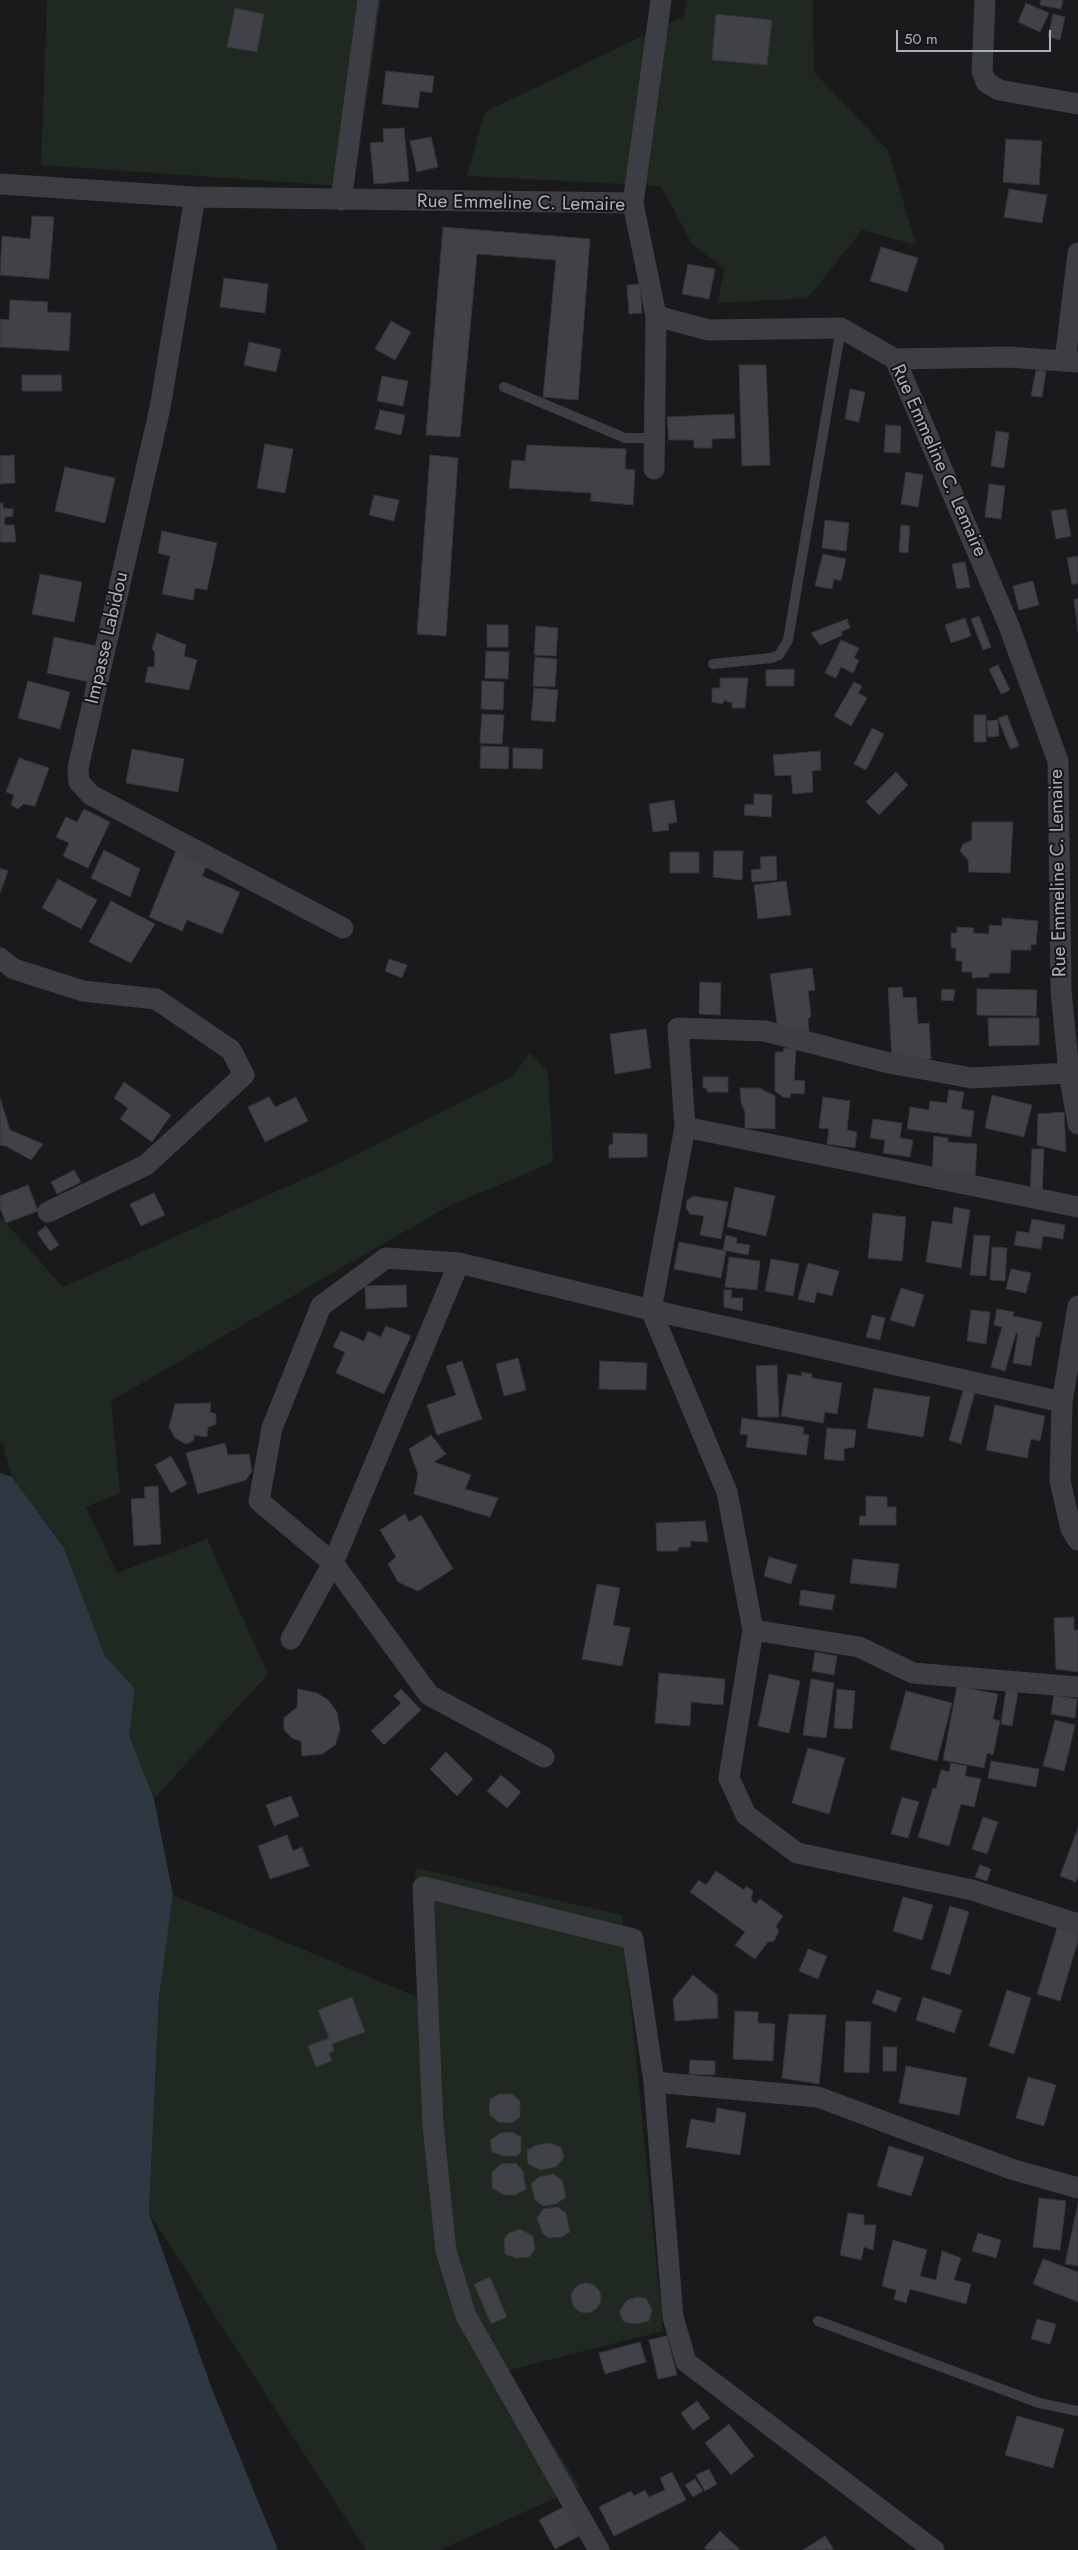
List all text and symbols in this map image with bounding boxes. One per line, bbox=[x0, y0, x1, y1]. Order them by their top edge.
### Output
scale bar bbox=[898, 20, 1053, 52]
text: 50 m bbox=[904, 28, 938, 50]
street label: Rue Emmeline C. Lemaire bbox=[417, 191, 625, 217]
street label: Rue Emmeline C. Lemaire bbox=[885, 361, 991, 561]
street label: Impasse Labidou bbox=[82, 570, 134, 706]
street label: Rue Emmeline C. Lemaire bbox=[1046, 769, 1072, 977]

